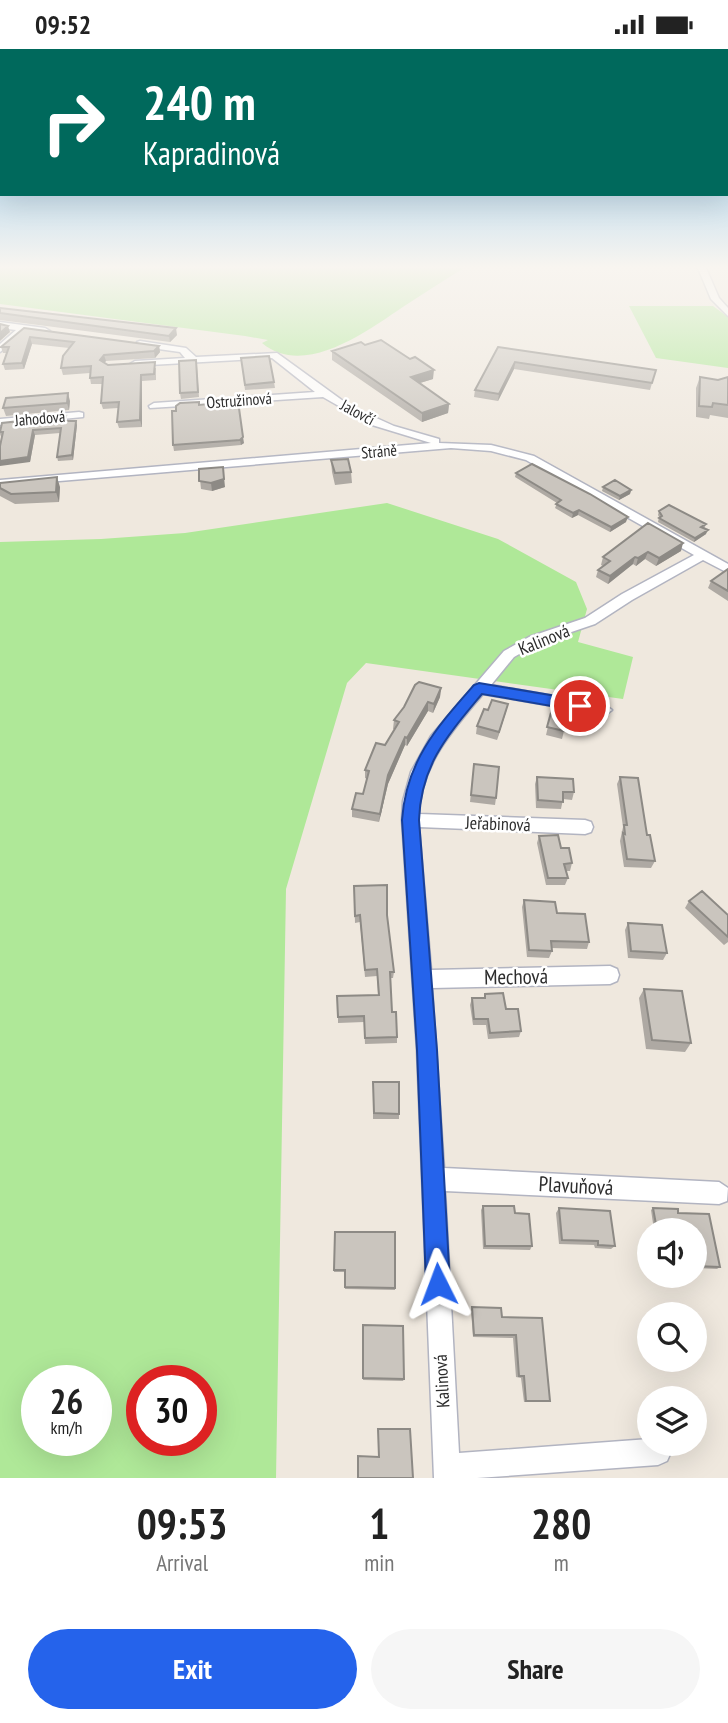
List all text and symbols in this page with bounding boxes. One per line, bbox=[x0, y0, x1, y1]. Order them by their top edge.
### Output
text: 09:52 bbox=[35, 8, 91, 41]
text: 240 m bbox=[143, 70, 256, 134]
icon: right bbox=[28, 77, 119, 168]
text: Kapradinová bbox=[143, 132, 280, 174]
street label: Ostružinová bbox=[206, 388, 272, 412]
street label: Jalovčí bbox=[336, 394, 379, 430]
street label: Jahodová bbox=[13, 406, 66, 430]
street label: Stráně bbox=[360, 439, 398, 463]
street label: Kalinová bbox=[515, 619, 573, 660]
pin bbox=[550, 676, 610, 736]
icon: arrive bbox=[561, 687, 599, 725]
street label: Jeřabinová bbox=[464, 811, 531, 836]
street label: Mechová bbox=[484, 962, 548, 991]
street label: Plavuňová bbox=[538, 1170, 614, 1201]
map controls bbox=[637, 1218, 707, 1456]
button: sound bbox=[637, 1218, 707, 1288]
position arrow bbox=[401, 1247, 475, 1321]
button: search bbox=[637, 1302, 707, 1372]
street label: Kalinová bbox=[429, 1354, 454, 1408]
speed limit sign: 30 bbox=[126, 1365, 217, 1456]
text: 26 bbox=[50, 1378, 83, 1424]
button: layers bbox=[637, 1386, 707, 1456]
text: km/h bbox=[51, 1416, 82, 1439]
text: 09:53 bbox=[137, 1496, 228, 1551]
text: 1 bbox=[369, 1496, 389, 1551]
text: 280 bbox=[531, 1496, 591, 1551]
text: Arrival bbox=[156, 1548, 208, 1577]
text: min bbox=[364, 1548, 394, 1577]
text: m bbox=[554, 1548, 569, 1577]
button: Exit bbox=[28, 1629, 357, 1709]
button: Share bbox=[371, 1629, 700, 1709]

